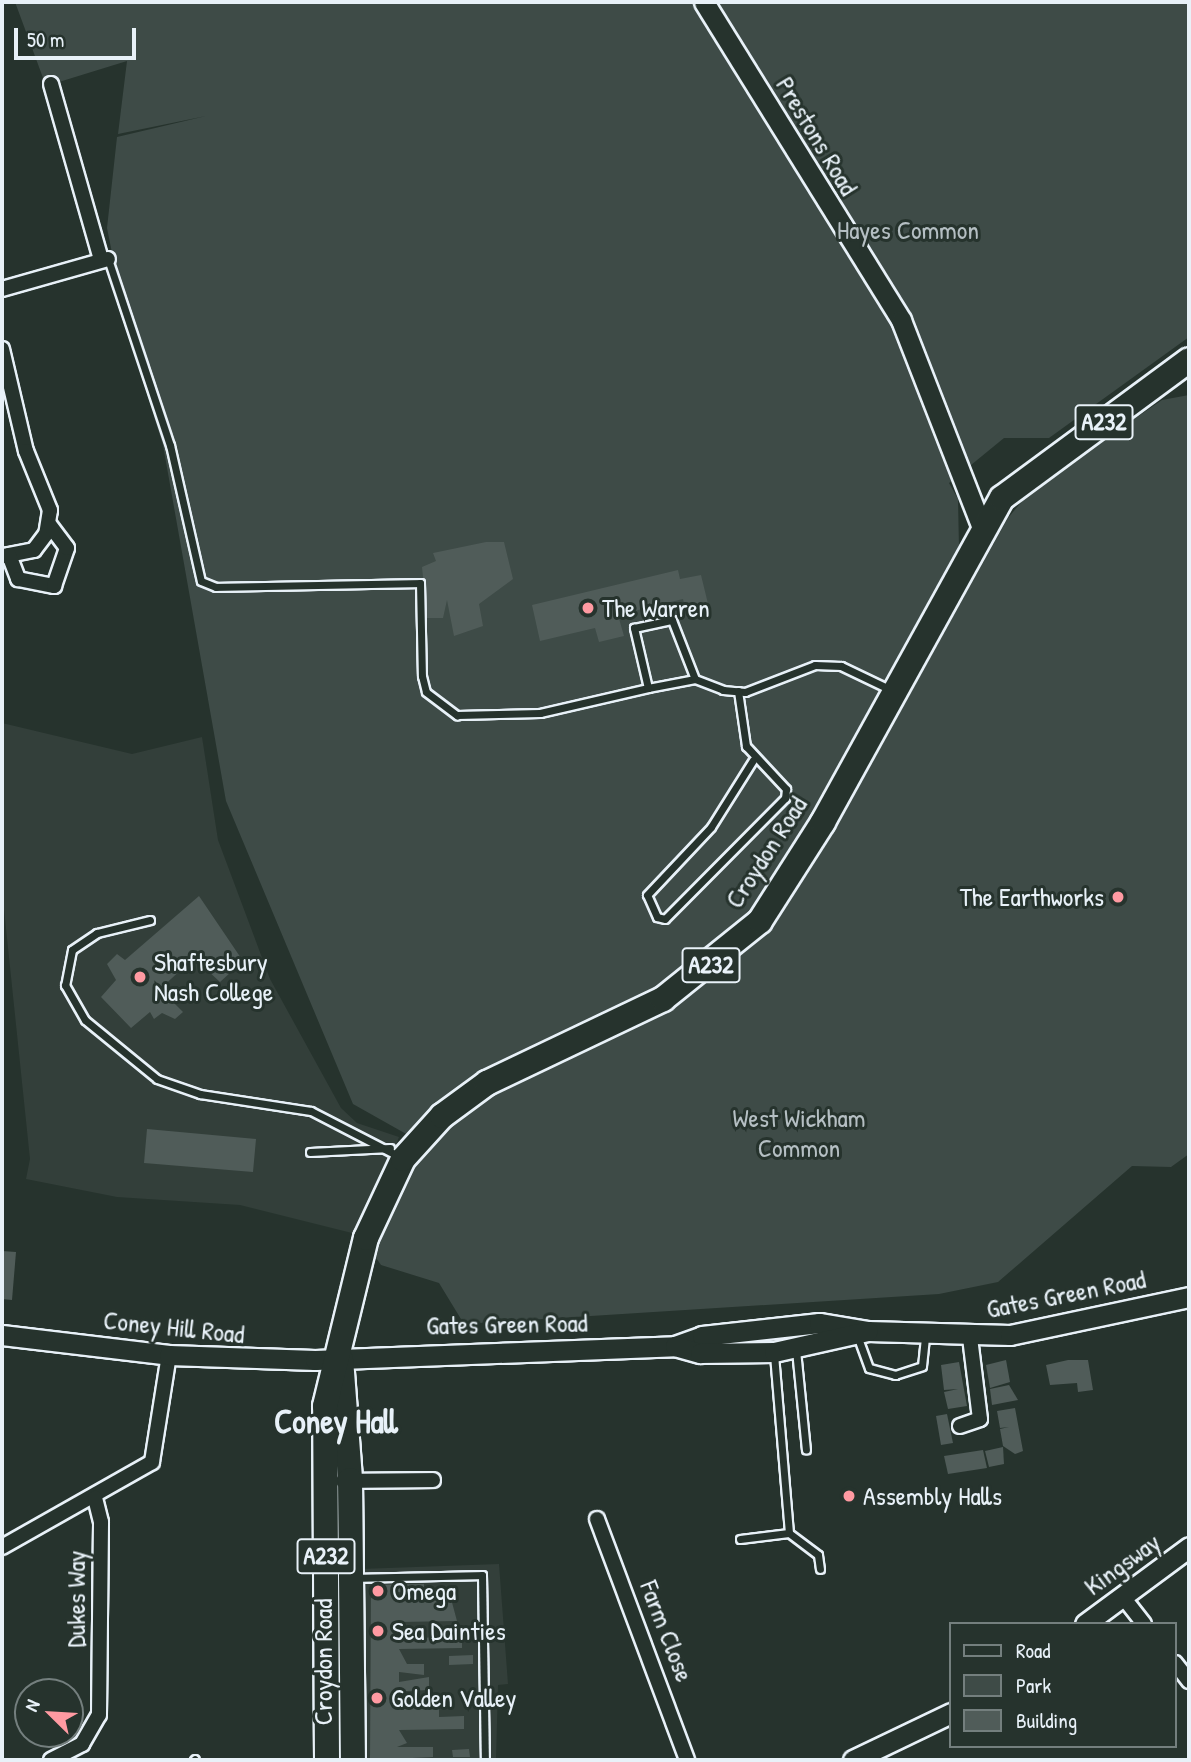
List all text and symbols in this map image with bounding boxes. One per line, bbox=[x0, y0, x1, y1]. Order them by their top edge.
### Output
scale bar bbox=[18, 14, 140, 58]
text: 50 m bbox=[27, 25, 64, 54]
street label: Prestons Road bbox=[769, 71, 865, 201]
park label: Hayes Common bbox=[837, 214, 979, 246]
road number: A232 bbox=[1074, 402, 1134, 442]
place label: The Warren bbox=[602, 592, 710, 624]
marker: The Warren bbox=[580, 600, 596, 616]
street label: Croydon Road bbox=[718, 790, 814, 914]
place label: The Earthworks bbox=[960, 881, 1104, 913]
marker: The Earthworks bbox=[1110, 889, 1126, 905]
road number: A232 bbox=[681, 945, 741, 986]
place label: Shaftesbury Nash College bbox=[154, 946, 273, 1007]
marker: Shaftesbury Nash College bbox=[132, 969, 148, 985]
park label: West Wickham Common bbox=[733, 1102, 865, 1164]
street label: Gates Green Road bbox=[984, 1263, 1148, 1325]
street label: Coney Hill Road bbox=[102, 1304, 246, 1350]
street label: Gates Green Road bbox=[426, 1307, 588, 1341]
district label: Coney Hall bbox=[274, 1402, 398, 1442]
place label: Assembly Halls bbox=[863, 1480, 1002, 1512]
marker: Assembly Halls bbox=[841, 1488, 857, 1504]
street label: Kingsway bbox=[1078, 1526, 1166, 1602]
road number: A232 bbox=[296, 1536, 356, 1576]
street label: Dukes Way bbox=[60, 1550, 92, 1648]
place label: Omega bbox=[392, 1575, 456, 1607]
street label: Farm Close bbox=[634, 1576, 700, 1686]
marker: Omega bbox=[370, 1583, 386, 1599]
street label: Croydon Road bbox=[307, 1599, 339, 1725]
place label: Sea Dainties bbox=[392, 1615, 506, 1647]
legend bbox=[950, 1622, 1177, 1748]
marker: Sea Dainties bbox=[370, 1623, 386, 1639]
text: Road bbox=[1016, 1636, 1050, 1665]
text: Park bbox=[1016, 1671, 1051, 1700]
north arrow bbox=[14, 1678, 84, 1748]
place label: Golden Valley bbox=[391, 1682, 516, 1714]
marker: Golden Valley bbox=[369, 1690, 385, 1706]
text: N bbox=[18, 1695, 46, 1715]
text: Building bbox=[1016, 1706, 1077, 1735]

